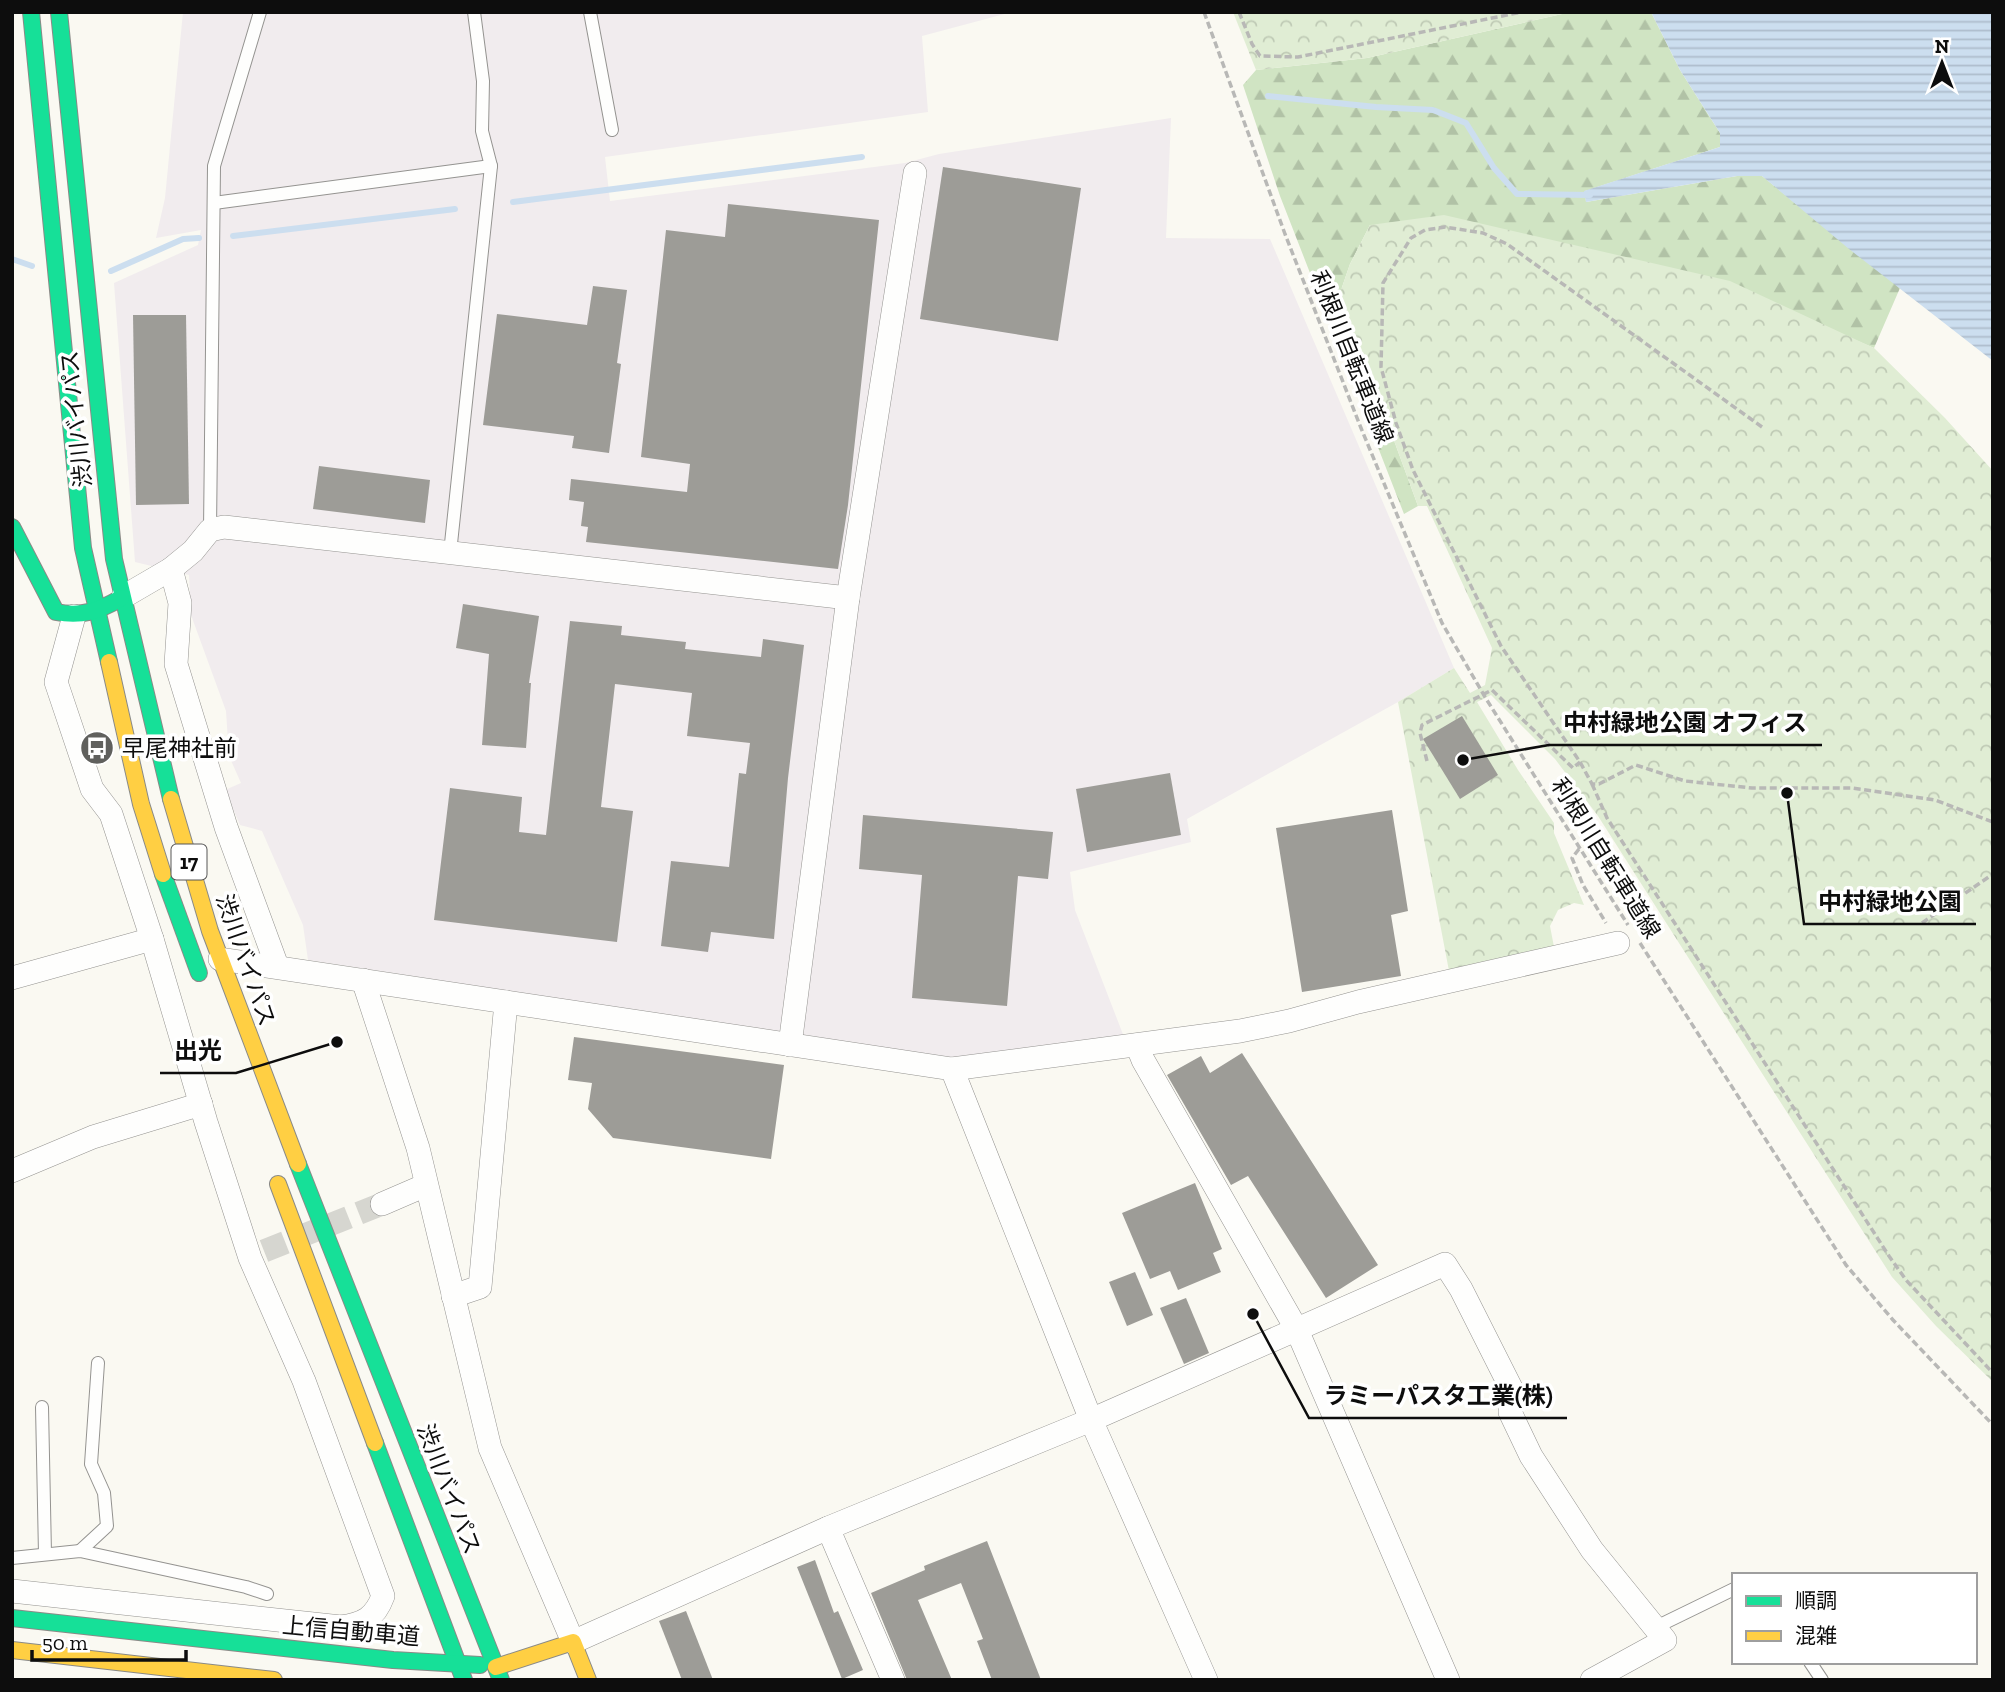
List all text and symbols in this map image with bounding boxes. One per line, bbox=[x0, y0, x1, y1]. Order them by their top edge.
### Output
north arrow bbox=[1907, 28, 1977, 98]
text: N bbox=[1935, 35, 1949, 58]
street label: 利根川自転車道線 bbox=[1305, 266, 1399, 448]
street label: 渋川バイパス bbox=[55, 349, 97, 489]
callout: 中村緑地公園 オフィス bbox=[1549, 700, 1822, 745]
text: 中村緑地公園 オフィス bbox=[1563, 708, 1807, 737]
bus stop icon: 早尾神社前 bbox=[78, 729, 116, 767]
place label: 早尾神社前 bbox=[122, 734, 237, 762]
street label: 利根川自転車道線 bbox=[1545, 773, 1667, 943]
road number: 17 bbox=[172, 844, 206, 880]
callout: 中村緑地公園 bbox=[1804, 879, 1976, 924]
text: 中村緑地公園 bbox=[1818, 887, 1962, 916]
street label: 渋川バイパス bbox=[210, 890, 282, 1030]
callout: 出光 bbox=[160, 1028, 236, 1073]
text: 出光 bbox=[174, 1036, 222, 1065]
callout: ラミーパスタ工業(株) bbox=[1309, 1373, 1567, 1418]
text: ラミーパスタ工業(株) bbox=[1323, 1381, 1553, 1410]
street label: 渋川バイパス bbox=[411, 1420, 487, 1558]
legend bbox=[1732, 1573, 1977, 1664]
text: 順調 bbox=[1795, 1588, 1837, 1613]
street label: 上信自動車道 bbox=[281, 1611, 421, 1651]
scale bar bbox=[32, 1618, 186, 1662]
text: 混雑 bbox=[1795, 1623, 1837, 1648]
text: 50 m bbox=[42, 1630, 88, 1655]

